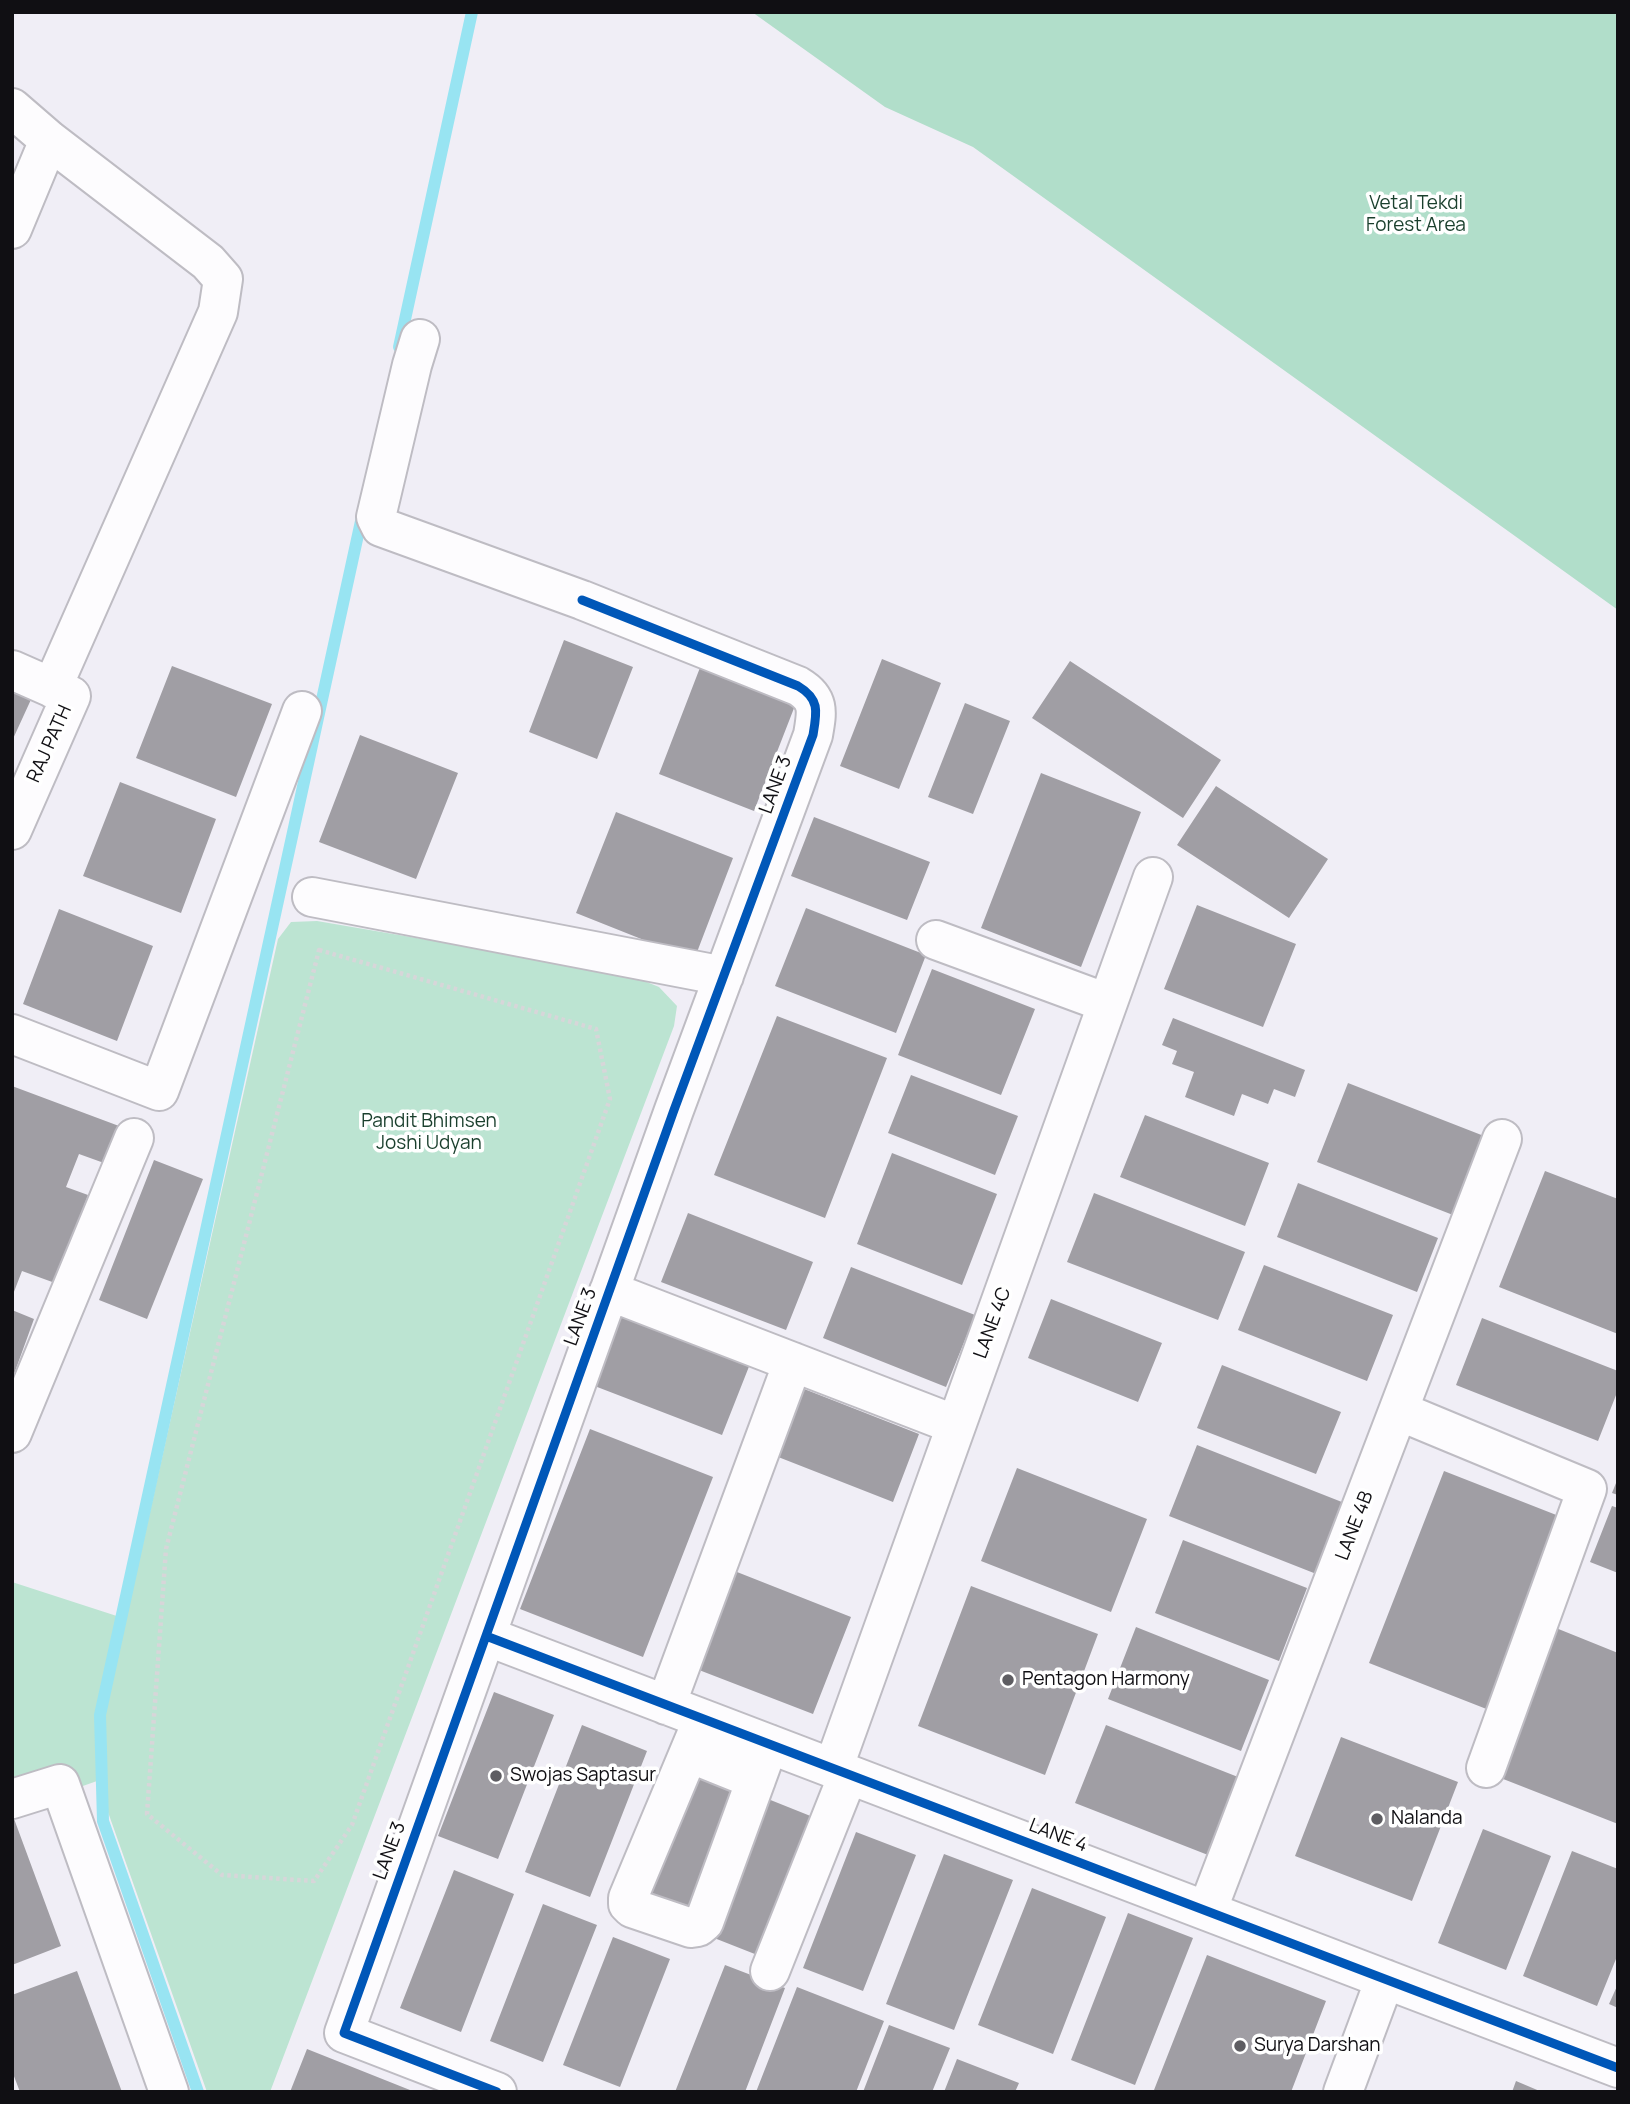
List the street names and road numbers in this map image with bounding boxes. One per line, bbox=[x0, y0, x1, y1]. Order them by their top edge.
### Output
street label: RAJ PATH bbox=[23, 702, 77, 786]
street label: LANE 3 bbox=[755, 753, 797, 817]
street label: LANE 4C bbox=[970, 1284, 1016, 1362]
street label: LANE 3 bbox=[560, 1285, 602, 1349]
street label: LANE 4B bbox=[1331, 1488, 1379, 1564]
street label: LANE 4 bbox=[1026, 1815, 1090, 1857]
street label: LANE 3 bbox=[369, 1819, 411, 1883]

